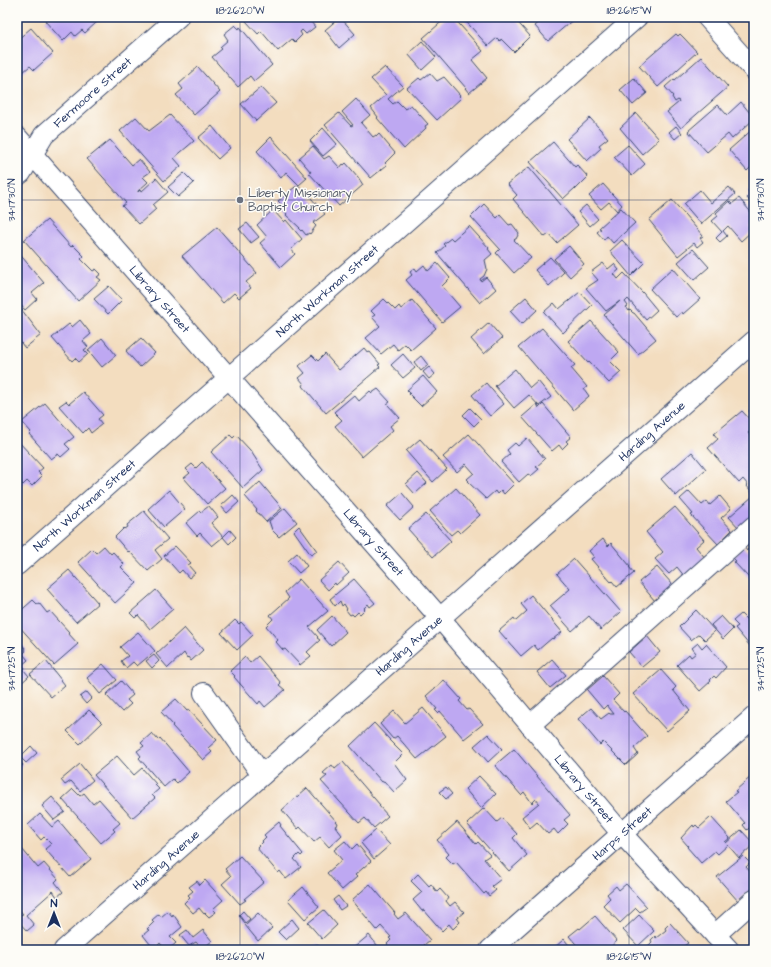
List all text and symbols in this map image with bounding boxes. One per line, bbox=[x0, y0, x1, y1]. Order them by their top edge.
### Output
text: 118°26'20"W bbox=[216, 4, 265, 18]
text: 118°26'15"W bbox=[607, 4, 652, 18]
street label: Fermoore Street bbox=[50, 53, 135, 132]
text: 34°17'30"N bbox=[5, 178, 19, 222]
text: 34°17'30"N bbox=[754, 178, 768, 222]
place label: Liberty Missionary Baptist Church bbox=[248, 185, 352, 216]
marker: Liberty Missionary Baptist Church bbox=[235, 195, 245, 205]
street label: North Workman Street bbox=[272, 241, 382, 341]
street label: Library Street bbox=[125, 262, 194, 337]
street label: Harding Avenue bbox=[615, 397, 689, 465]
street label: North Workman Street bbox=[29, 455, 140, 555]
street label: Library Street bbox=[339, 505, 408, 580]
street label: Harding Avenue bbox=[372, 611, 446, 680]
text: 34°17'25"N bbox=[5, 647, 19, 691]
text: 34°17'25"N bbox=[754, 647, 768, 691]
street label: Library Street bbox=[550, 751, 618, 827]
street label: Harps Street bbox=[588, 802, 656, 865]
street label: Harding Avenue bbox=[129, 826, 203, 894]
north arrow bbox=[34, 893, 74, 933]
text: N bbox=[51, 896, 58, 911]
text: 118°26'20"W bbox=[216, 950, 265, 964]
text: 118°26'15"W bbox=[607, 950, 652, 964]

